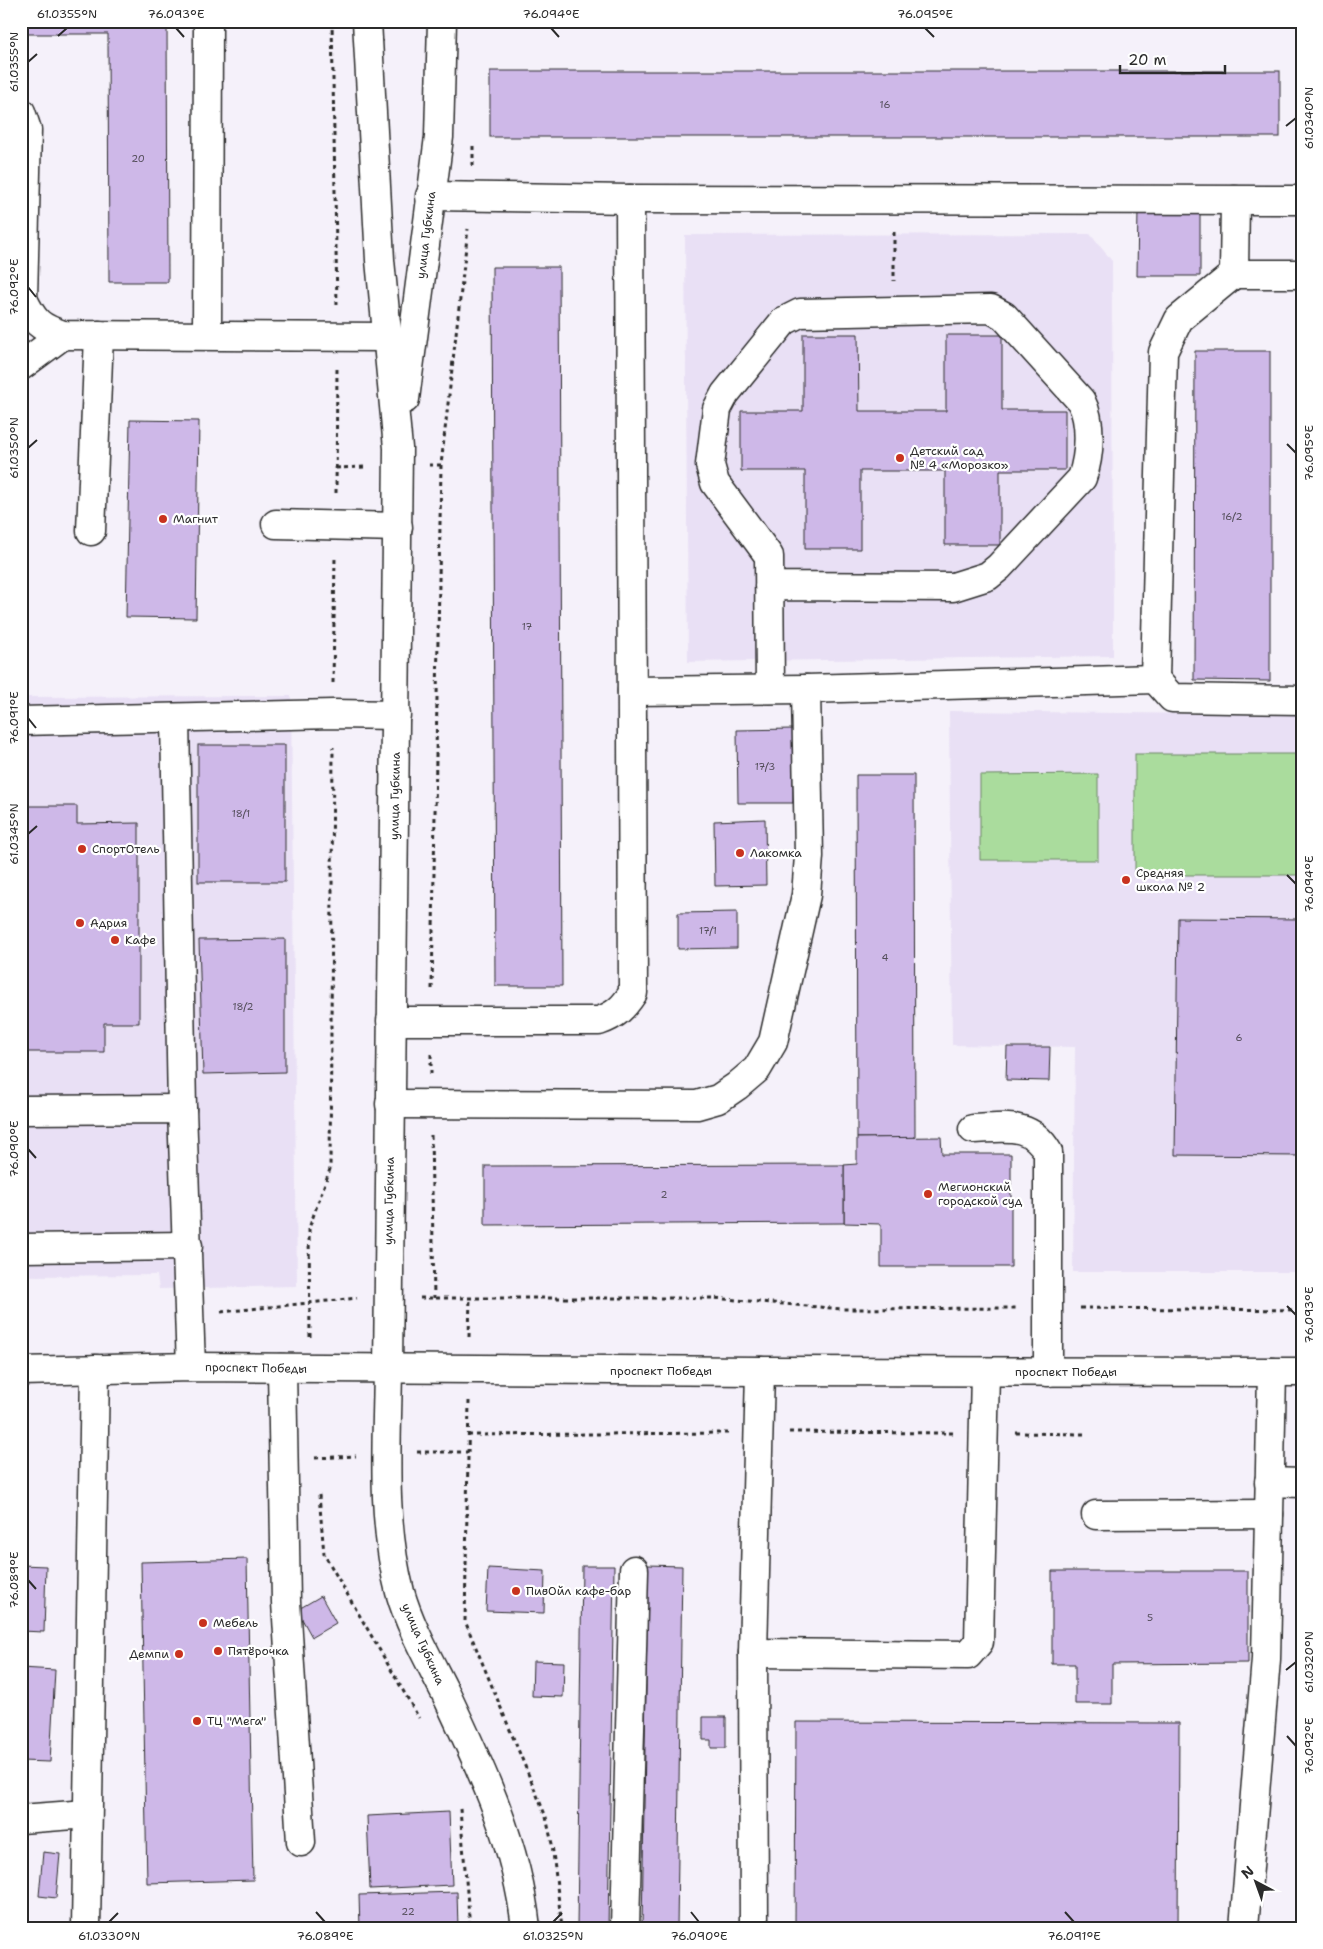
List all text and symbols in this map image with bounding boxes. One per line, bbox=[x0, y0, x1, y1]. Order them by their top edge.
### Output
text: 61.0355°N bbox=[37, 6, 97, 22]
text: 76.093°E bbox=[148, 6, 204, 22]
text: 76.094°E bbox=[523, 6, 579, 22]
text: 76.095°E bbox=[897, 6, 953, 22]
text: 61.0355°N bbox=[6, 32, 22, 92]
scale bar bbox=[1120, 42, 1226, 74]
text: 20 m bbox=[1128, 50, 1167, 70]
text: 61.0340°N bbox=[1301, 87, 1317, 149]
house number: 16 bbox=[880, 98, 890, 111]
house number: 20 bbox=[131, 152, 145, 165]
street label: улица Губкина bbox=[413, 190, 439, 280]
text: 76.092°E bbox=[6, 259, 22, 315]
text: 61.0350°N bbox=[6, 417, 22, 479]
text: 76.095°E bbox=[1301, 425, 1317, 481]
place label: Детский сад № 4 «Морозко» bbox=[910, 443, 1009, 473]
marker: Детский сад № 4 «Морозко» bbox=[894, 452, 906, 464]
house number: 16/2 bbox=[1221, 510, 1243, 523]
place label: Магнит bbox=[173, 511, 219, 527]
marker: Магнит bbox=[157, 513, 169, 525]
house number: 17 bbox=[522, 620, 532, 633]
text: 76.091°E bbox=[6, 691, 22, 745]
street label: улица Губкина bbox=[386, 751, 404, 840]
house number: 17/3 bbox=[755, 760, 775, 773]
text: 61.0345°N bbox=[6, 803, 22, 865]
house number: 18/1 bbox=[232, 807, 250, 820]
place label: СпортОтель bbox=[92, 841, 159, 857]
marker: СпортОтель bbox=[76, 843, 88, 855]
place label: Лакомка bbox=[750, 845, 802, 861]
marker: Лакомка bbox=[734, 847, 746, 859]
text: 76.094°E bbox=[1301, 856, 1317, 912]
place label: Средняя школа № 2 bbox=[1136, 865, 1205, 895]
marker: Средняя школа № 2 bbox=[1120, 874, 1132, 886]
place label: Адрия bbox=[90, 915, 127, 931]
marker: Адрия bbox=[74, 917, 86, 929]
house number: 17/1 bbox=[699, 924, 717, 937]
place label: Кафе bbox=[125, 932, 156, 948]
marker: Кафе bbox=[109, 934, 121, 946]
house number: 4 bbox=[882, 951, 889, 964]
house number: 18/2 bbox=[232, 1000, 254, 1013]
house number: 6 bbox=[1236, 1031, 1243, 1044]
text: 76.090°E bbox=[6, 1120, 22, 1178]
street label: улица Губкина bbox=[380, 1156, 398, 1245]
place label: Мегионский городской суд bbox=[938, 1179, 1023, 1209]
house number: 2 bbox=[661, 1188, 668, 1201]
marker: Мегионский городской суд bbox=[922, 1188, 934, 1200]
text: 76.093°E bbox=[1301, 1287, 1317, 1343]
street label: проспект Победы bbox=[205, 1359, 307, 1377]
street label: проспект Победы bbox=[610, 1363, 712, 1379]
street label: проспект Победы bbox=[1015, 1364, 1117, 1380]
text: 76.089°E bbox=[6, 1552, 22, 1608]
place label: ПивОйл кафе-бар bbox=[526, 1583, 632, 1599]
marker: ПивОйл кафе-бар bbox=[510, 1585, 522, 1597]
street label: улица Губкина bbox=[398, 1601, 448, 1688]
house number: 5 bbox=[1147, 1611, 1153, 1624]
place label: Мебель bbox=[213, 1615, 258, 1631]
marker: Мебель bbox=[197, 1617, 209, 1629]
text: 61.0320°N bbox=[1301, 1631, 1317, 1693]
place label: Пятёрочка bbox=[228, 1643, 289, 1659]
marker: Пятёрочка bbox=[212, 1645, 224, 1657]
place label: Демпи bbox=[129, 1646, 169, 1662]
marker: Демпи bbox=[173, 1648, 185, 1660]
place label: ТЦ "Мега" bbox=[207, 1713, 266, 1729]
marker: ТЦ "Мега" bbox=[191, 1715, 203, 1727]
text: 76.092°E bbox=[1301, 1718, 1317, 1774]
north arrow bbox=[1230, 1856, 1280, 1906]
text: N bbox=[1237, 1862, 1258, 1883]
house number: 22 bbox=[401, 1905, 415, 1918]
text: 61.0330°N bbox=[78, 1928, 140, 1944]
text: 76.089°E bbox=[297, 1928, 353, 1944]
text: 61.0325°N bbox=[522, 1928, 584, 1944]
text: 76.090°E bbox=[670, 1928, 728, 1944]
text: 76.091°E bbox=[1047, 1928, 1101, 1944]

